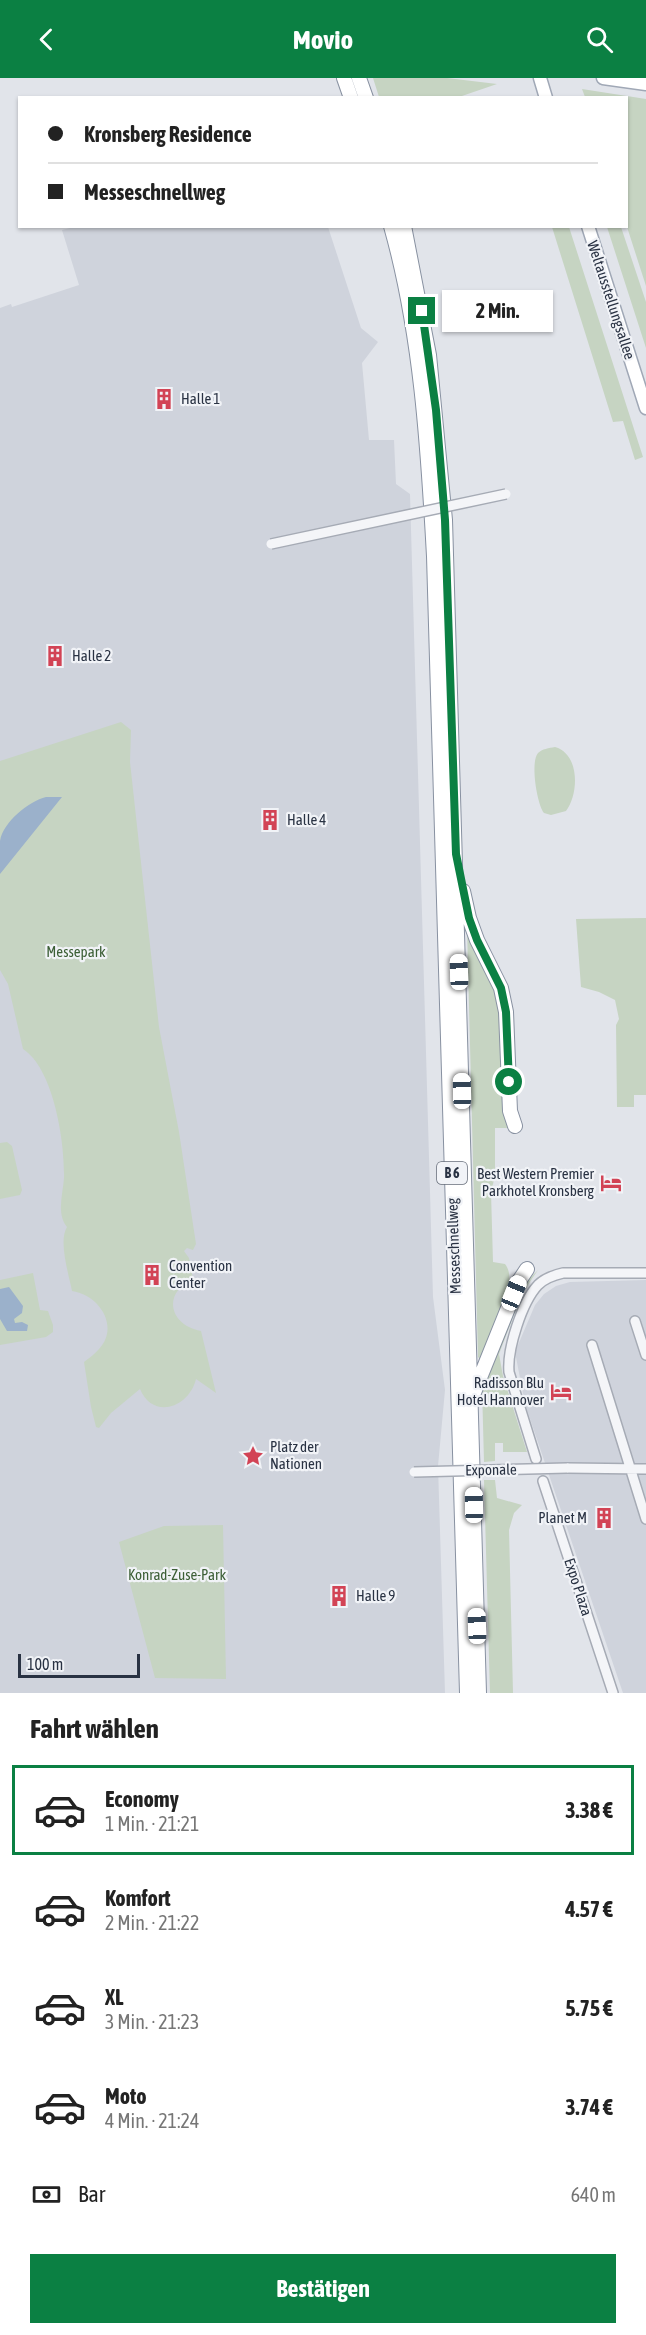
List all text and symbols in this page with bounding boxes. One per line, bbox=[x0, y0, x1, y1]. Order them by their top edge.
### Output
icon: back bbox=[30, 23, 63, 56]
icon: search bbox=[583, 23, 616, 56]
text: Movio bbox=[293, 24, 353, 55]
text: Kronsberg Residence bbox=[84, 121, 252, 147]
text: Messeschnellweg bbox=[84, 179, 225, 205]
street label: Weltausstellungsallee bbox=[584, 238, 639, 362]
callout: 2 Min. bbox=[443, 290, 554, 332]
route end bbox=[408, 297, 435, 324]
text: 2 Min. bbox=[476, 299, 519, 322]
building icon: Halle 1 bbox=[152, 387, 176, 411]
place label: Halle 1 bbox=[181, 390, 220, 407]
building icon: Halle 2 bbox=[43, 644, 67, 668]
place label: Halle 2 bbox=[72, 647, 111, 664]
building icon: Halle 4 bbox=[258, 808, 282, 832]
place label: Halle 4 bbox=[287, 811, 326, 828]
park label: Messepark bbox=[46, 943, 106, 960]
car bbox=[449, 954, 469, 990]
route start bbox=[495, 1068, 522, 1095]
car bbox=[453, 1073, 471, 1109]
road number: B 6 bbox=[437, 1162, 467, 1184]
place label: Best Western Premier Parkhotel Kronsberg bbox=[477, 1165, 595, 1199]
hotel icon: Best Western Premier Parkhotel Kronsberg bbox=[599, 1171, 623, 1195]
street label: Messeschnellweg bbox=[443, 1197, 464, 1294]
place label: Convention Center bbox=[169, 1257, 232, 1291]
building icon: Convention Center bbox=[140, 1263, 164, 1287]
car bbox=[499, 1273, 529, 1313]
place label: Radisson Blu Hotel Hannover bbox=[457, 1374, 545, 1408]
hotel icon: Radisson Blu Hotel Hannover bbox=[549, 1380, 573, 1404]
place label: Platz der Nationen bbox=[270, 1438, 322, 1472]
place icon: Platz der Nationen bbox=[241, 1444, 265, 1468]
street label: Exponale bbox=[465, 1461, 517, 1478]
car bbox=[465, 1487, 483, 1523]
building icon: Planet M bbox=[592, 1506, 616, 1530]
place label: Planet M bbox=[538, 1509, 587, 1526]
street label: Expo Plaza bbox=[561, 1556, 596, 1618]
park label: Konrad-Zuse-Park bbox=[128, 1566, 227, 1583]
building icon: Halle 9 bbox=[327, 1584, 351, 1608]
place label: Halle 9 bbox=[356, 1587, 395, 1604]
car bbox=[467, 1608, 487, 1644]
scale bar bbox=[18, 1651, 140, 1678]
text: 100 m bbox=[27, 1655, 63, 1673]
text: Fahrt wählen bbox=[30, 1713, 159, 1744]
icon: car bbox=[33, 1783, 87, 1837]
text: Economy bbox=[105, 1786, 179, 1812]
text: 3.38 € bbox=[565, 1797, 613, 1823]
text: 1 Min. · 21:21 bbox=[105, 1812, 199, 1835]
icon: car bbox=[33, 1882, 87, 1936]
text: Komfort bbox=[105, 1885, 171, 1911]
text: 4.57 € bbox=[565, 1896, 613, 1922]
text: 2 Min. · 21:22 bbox=[105, 1911, 199, 1934]
icon: car bbox=[33, 1981, 87, 2035]
text: XL bbox=[105, 1984, 123, 2010]
text: 5.75 € bbox=[565, 1995, 613, 2021]
text: 3 Min. · 21:23 bbox=[105, 2010, 199, 2033]
icon: car bbox=[33, 2080, 87, 2134]
text: Moto bbox=[105, 2083, 147, 2109]
text: 3.74 € bbox=[565, 2094, 613, 2120]
text: 4 Min. · 21:24 bbox=[105, 2109, 199, 2132]
icon: cash bbox=[30, 2178, 63, 2211]
text: Bar bbox=[78, 2181, 105, 2207]
text: 640 m bbox=[571, 2183, 616, 2206]
button: Bestätigen bbox=[30, 2254, 616, 2323]

